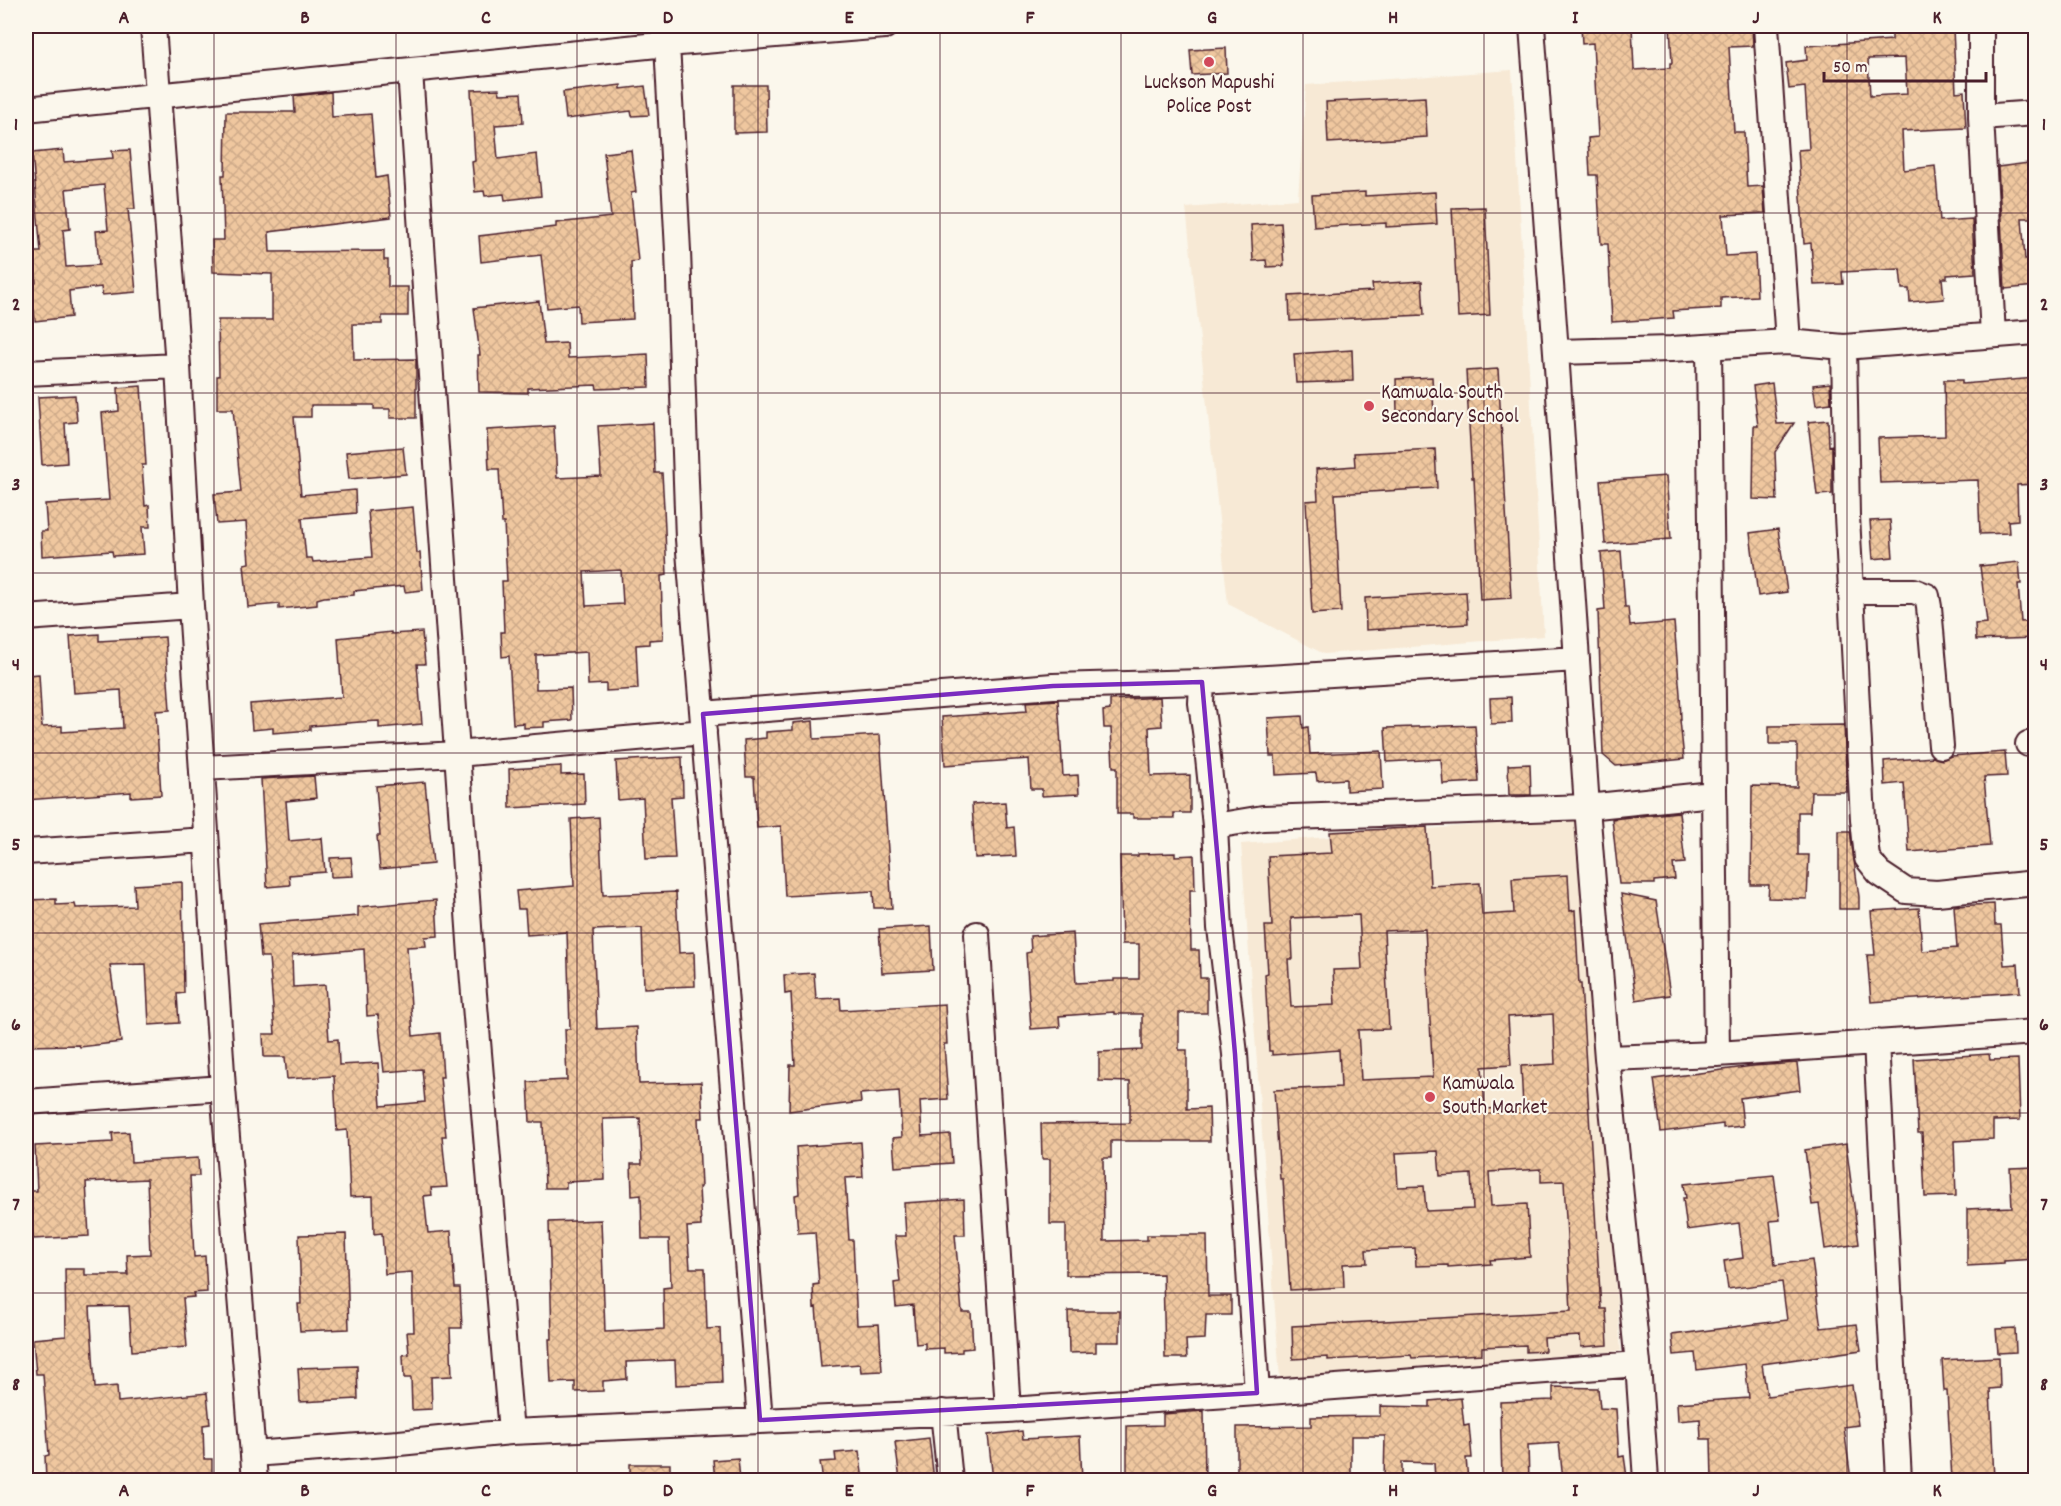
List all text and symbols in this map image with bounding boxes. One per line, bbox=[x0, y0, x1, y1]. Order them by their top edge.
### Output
text: A bbox=[119, 5, 130, 33]
text: B bbox=[300, 5, 310, 33]
text: C bbox=[481, 5, 491, 33]
text: D bbox=[663, 5, 674, 33]
text: E bbox=[844, 5, 854, 33]
text: F bbox=[1026, 5, 1036, 33]
text: G bbox=[1207, 5, 1217, 33]
text: H bbox=[1388, 5, 1398, 33]
text: I bbox=[1572, 5, 1579, 33]
text: J bbox=[1752, 5, 1760, 33]
text: K bbox=[1932, 5, 1942, 33]
scale bar bbox=[1824, 45, 1986, 83]
marker: Luckson Mapushi Police Post bbox=[1202, 55, 1216, 69]
text: 50 m bbox=[1833, 56, 1868, 81]
place label: Luckson Mapushi Police Post bbox=[1144, 69, 1274, 123]
text: 1 bbox=[14, 112, 18, 140]
text: 1 bbox=[2042, 112, 2046, 140]
text: 2 bbox=[12, 292, 20, 320]
text: 2 bbox=[2040, 292, 2048, 320]
place label: Kamwala South Secondary School bbox=[1381, 379, 1519, 433]
marker: Kamwala South Secondary School bbox=[1362, 399, 1376, 413]
text: 3 bbox=[12, 472, 20, 500]
text: 3 bbox=[2040, 472, 2048, 500]
text: 4 bbox=[12, 652, 20, 680]
text: 4 bbox=[2040, 652, 2048, 680]
text: 5 bbox=[11, 832, 21, 860]
text: 5 bbox=[2039, 832, 2049, 860]
text: 6 bbox=[11, 1012, 21, 1040]
text: 6 bbox=[2039, 1012, 2049, 1040]
place label: Kamwala South Market bbox=[1442, 1070, 1548, 1124]
marker: Kamwala South Market bbox=[1423, 1090, 1437, 1104]
text: 7 bbox=[12, 1192, 20, 1220]
text: 7 bbox=[2040, 1192, 2048, 1220]
text: 8 bbox=[12, 1372, 20, 1400]
text: 8 bbox=[2040, 1372, 2048, 1400]
text: A bbox=[119, 1478, 130, 1506]
text: B bbox=[300, 1478, 310, 1506]
text: C bbox=[481, 1478, 491, 1506]
text: D bbox=[663, 1478, 674, 1506]
text: E bbox=[844, 1478, 854, 1506]
text: F bbox=[1026, 1478, 1036, 1506]
text: G bbox=[1207, 1478, 1217, 1506]
text: H bbox=[1388, 1478, 1398, 1506]
text: I bbox=[1572, 1478, 1579, 1506]
text: J bbox=[1752, 1478, 1760, 1506]
text: K bbox=[1932, 1478, 1942, 1506]

